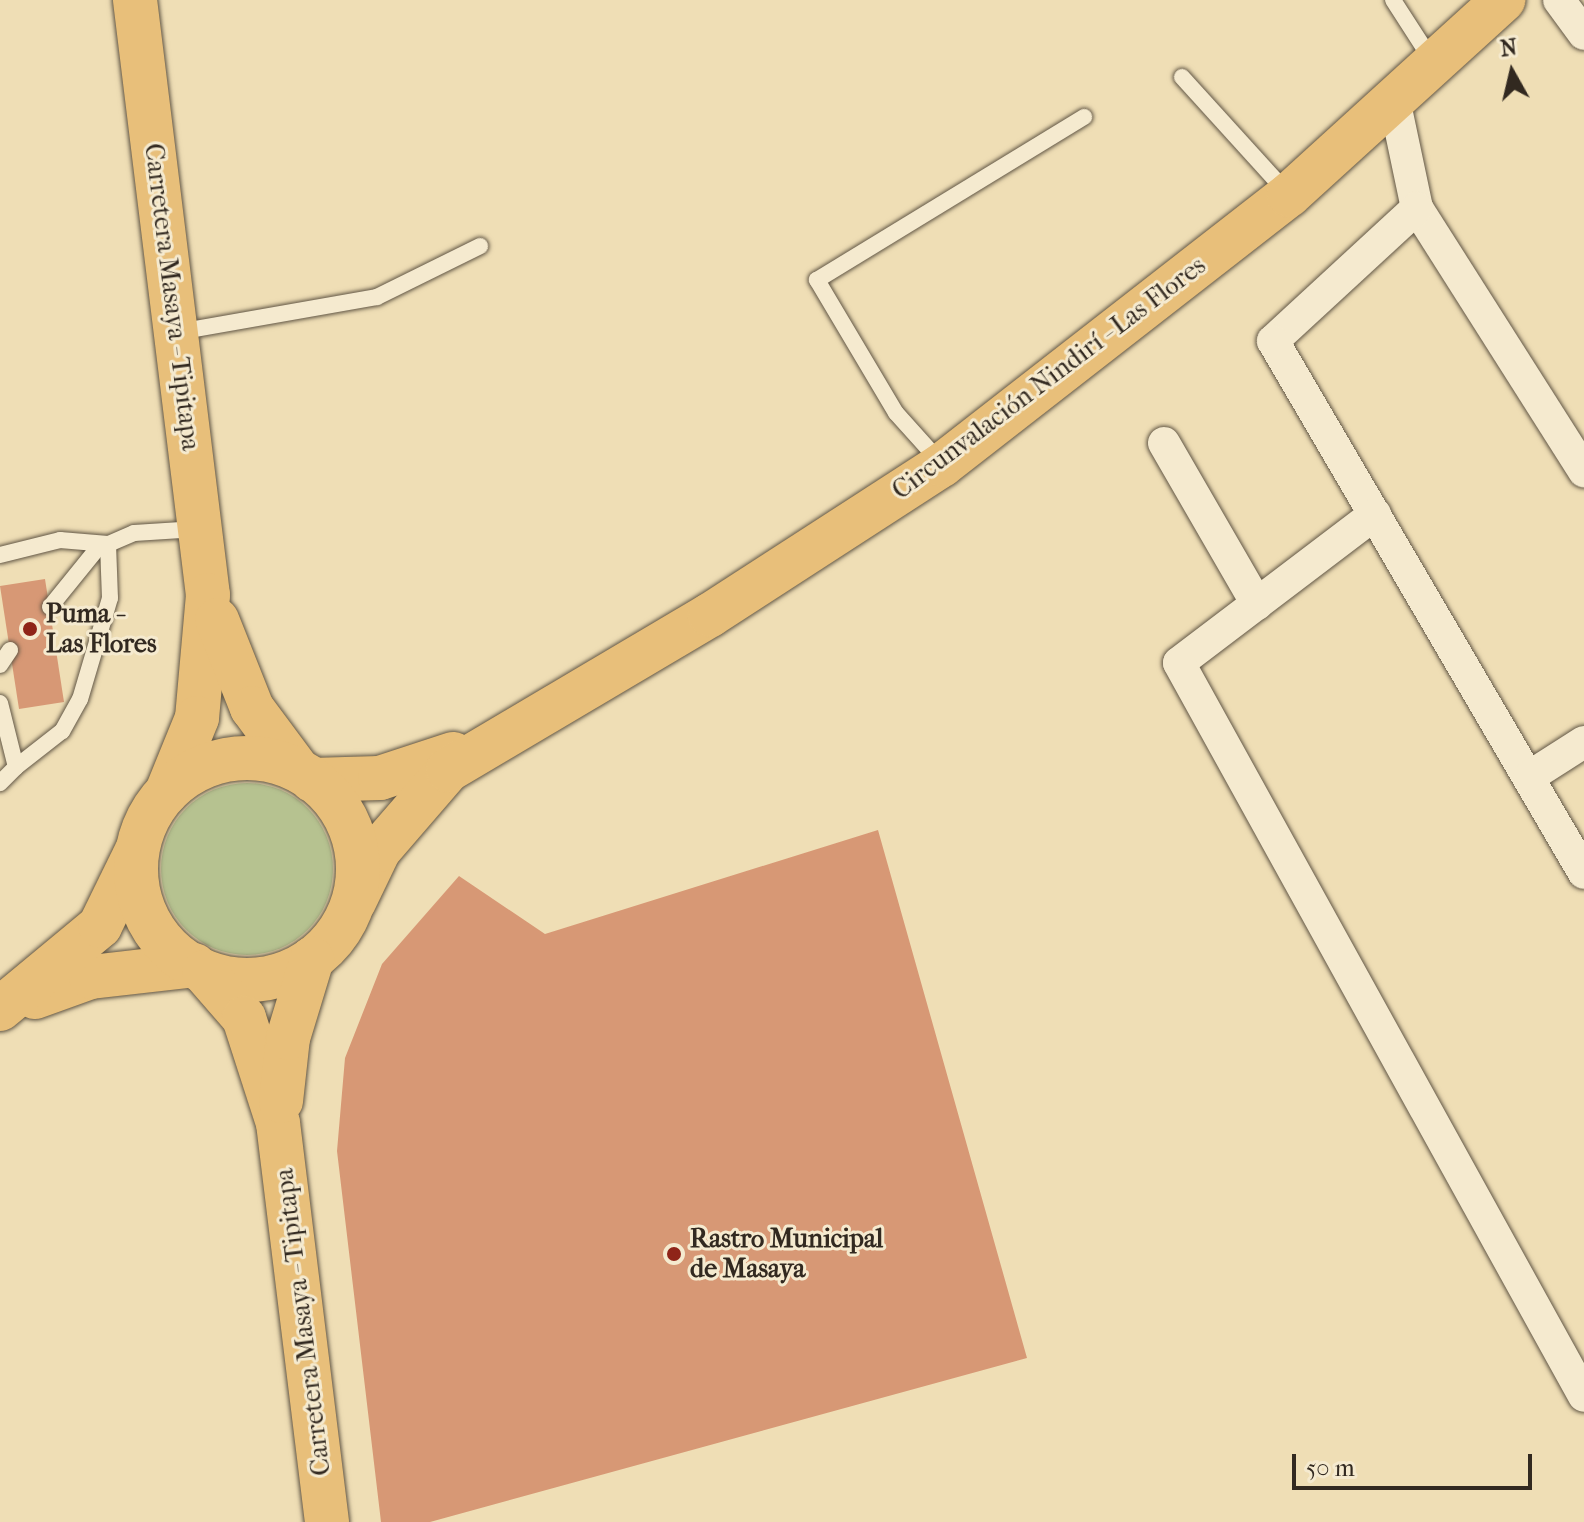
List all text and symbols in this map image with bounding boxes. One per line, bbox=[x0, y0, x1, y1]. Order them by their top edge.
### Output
north arrow bbox=[1472, 32, 1552, 112]
text: N bbox=[1499, 34, 1519, 62]
street label: Carretera Masaya - Tipitapa bbox=[138, 142, 206, 452]
street label: Circunvalación Nindirí - Las Flores bbox=[886, 250, 1212, 506]
place label: Puma - Las Flores bbox=[46, 598, 156, 660]
marker: Puma - Las Flores bbox=[21, 620, 39, 638]
street label: Carretera Masaya - Tipitapa bbox=[269, 1167, 337, 1477]
place label: Rastro Municipal de Masaya bbox=[690, 1223, 883, 1284]
marker: Rastro Municipal de Masaya bbox=[665, 1245, 683, 1263]
scale bar bbox=[1296, 1438, 1536, 1488]
text: 50 m bbox=[1306, 1454, 1355, 1482]

